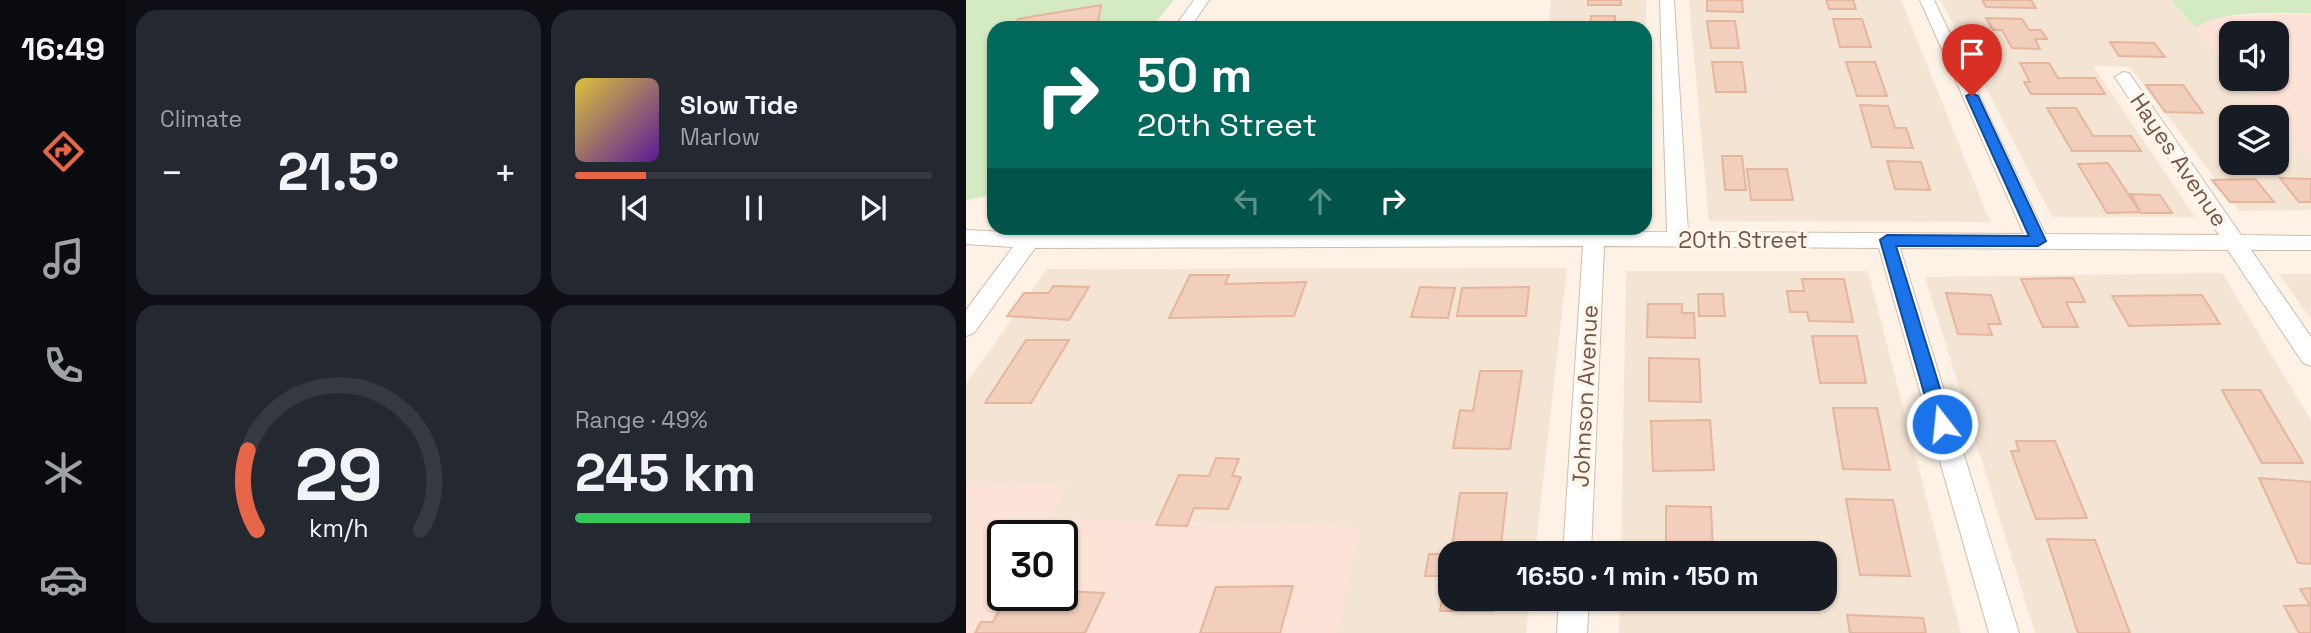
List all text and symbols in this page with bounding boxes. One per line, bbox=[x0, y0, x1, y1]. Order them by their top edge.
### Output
map controls bbox=[2219, 21, 2289, 175]
button: sound bbox=[2219, 21, 2289, 91]
pin bbox=[1942, 24, 2002, 96]
text: 16:49 bbox=[21, 29, 105, 69]
icon: arrive bbox=[1953, 35, 1991, 73]
text: 50 m bbox=[1137, 44, 1252, 106]
icon: right bbox=[1022, 49, 1113, 140]
street label: Hayes Avenue bbox=[2123, 87, 2235, 233]
text: Slow Tide bbox=[680, 88, 798, 122]
text: Climate bbox=[160, 104, 242, 134]
text: 20th Street bbox=[1137, 105, 1317, 145]
button: layers bbox=[2219, 105, 2289, 175]
text: Marlow bbox=[680, 122, 760, 152]
icon: directions bbox=[39, 127, 88, 176]
text: 21.5° bbox=[278, 139, 399, 205]
text: − bbox=[160, 149, 184, 197]
text: + bbox=[493, 149, 517, 197]
icon: left bbox=[1228, 182, 1266, 220]
icon: ahead bbox=[1301, 182, 1339, 220]
icon: right bbox=[1374, 182, 1412, 220]
icon: previous bbox=[616, 189, 654, 227]
icon: pause bbox=[735, 189, 773, 227]
icon: next bbox=[854, 189, 892, 227]
street label: 20th Street bbox=[1678, 225, 1808, 255]
icon: music bbox=[39, 234, 88, 283]
street label: Johnson Avenue bbox=[1565, 304, 1605, 488]
icon: phone bbox=[39, 341, 88, 390]
position arrow bbox=[1905, 387, 1979, 461]
text: Range · 49% bbox=[575, 405, 708, 435]
text: 29 bbox=[295, 428, 382, 521]
text: 245 km bbox=[575, 440, 756, 506]
icon: climate bbox=[39, 448, 88, 497]
text: km/h bbox=[309, 512, 368, 544]
speed limit sign: 30 bbox=[987, 520, 1078, 611]
icon: car bbox=[39, 555, 88, 604]
text: 16:50 · 1 min · 150 m bbox=[1516, 559, 1759, 593]

